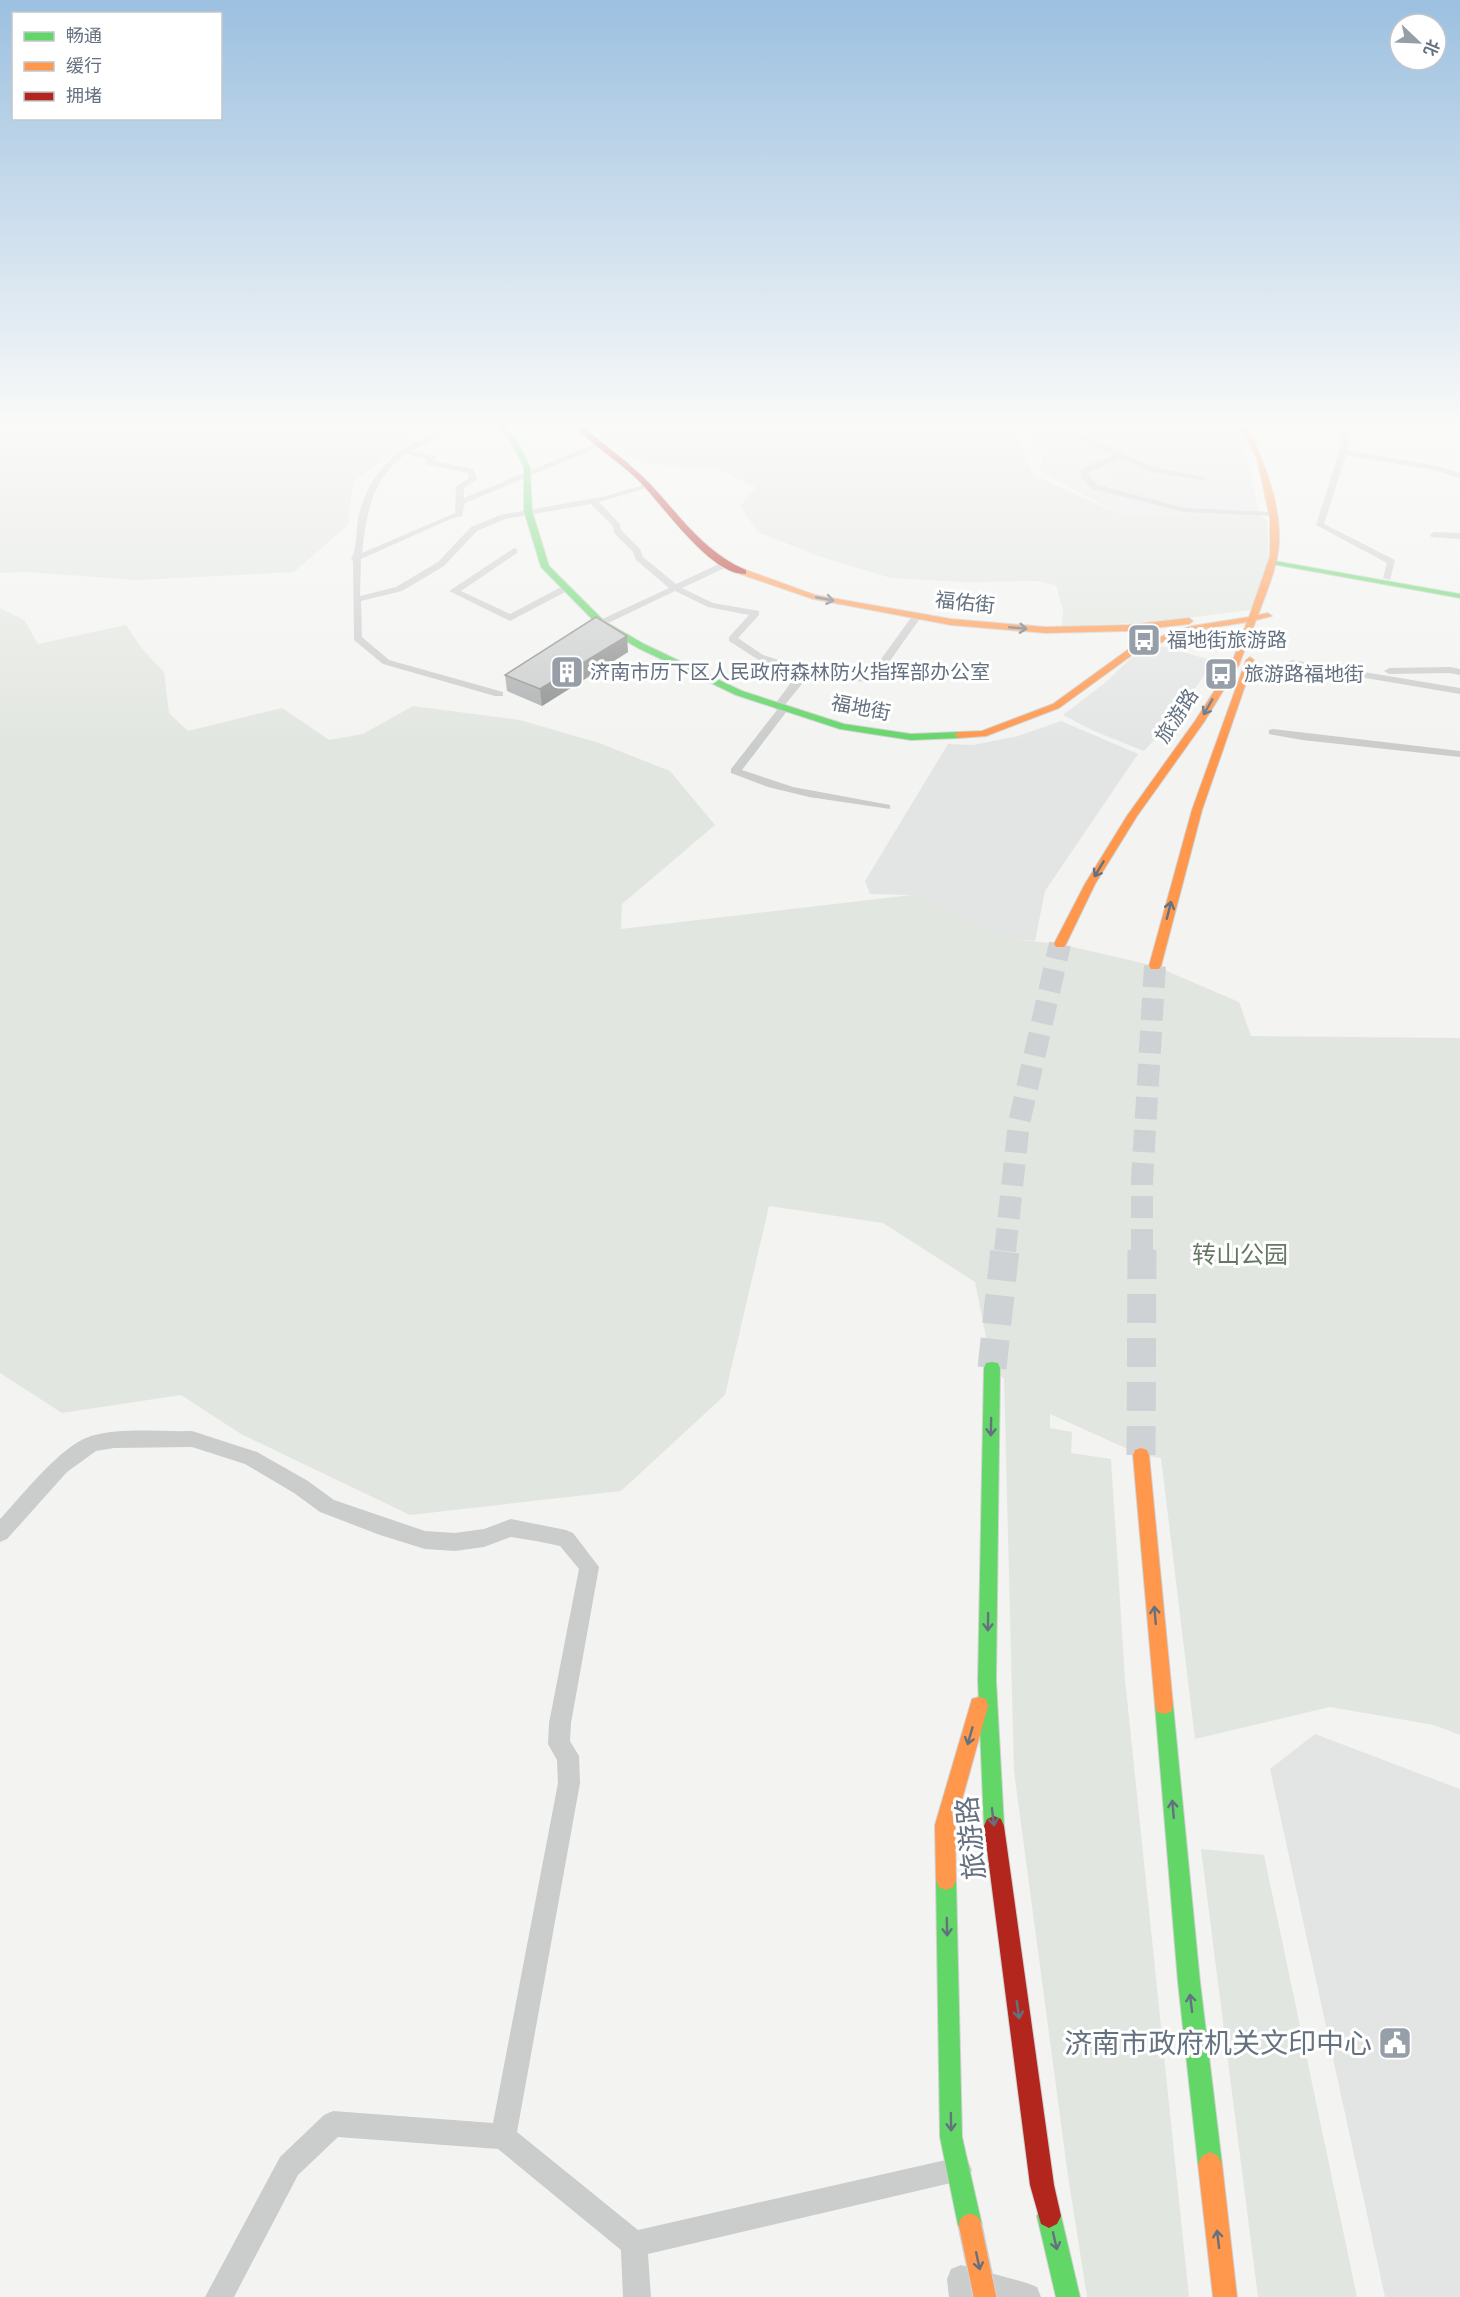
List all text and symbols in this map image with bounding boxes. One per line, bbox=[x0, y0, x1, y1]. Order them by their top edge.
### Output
legend bbox=[12, 12, 222, 120]
north arrow bbox=[1388, 12, 1448, 72]
text: 畅通 bbox=[66, 23, 102, 49]
text: 北 bbox=[1418, 36, 1445, 60]
text: 缓行 bbox=[66, 53, 102, 79]
text: 拥堵 bbox=[66, 83, 102, 109]
street label: 福佑街 bbox=[934, 585, 996, 621]
one-way arrow bbox=[815, 594, 834, 605]
bus stop icon: 福地街旅游路 bbox=[1126, 622, 1162, 658]
one-way arrow bbox=[1007, 623, 1027, 634]
place label: 福地街旅游路 bbox=[1167, 626, 1287, 655]
building icon: 济南市历下区人民政府森林防火指挥部办公室 bbox=[549, 654, 585, 690]
bus stop icon: 旅游路福地街 bbox=[1203, 656, 1239, 692]
place label: 济南市历下区人民政府森林防火指挥部办公室 bbox=[590, 658, 990, 687]
place label: 旅游路福地街 bbox=[1244, 660, 1364, 689]
street label: 旅游路 bbox=[1149, 683, 1205, 749]
street label: 福地街 bbox=[829, 688, 893, 728]
one-way arrow bbox=[1202, 698, 1214, 715]
one-way arrow bbox=[1093, 860, 1105, 877]
one-way arrow bbox=[1164, 901, 1176, 920]
park label: 转山公园 bbox=[1192, 1237, 1288, 1272]
one-way arrow bbox=[985, 1416, 997, 1436]
one-way arrow bbox=[1149, 1606, 1160, 1626]
one-way arrow bbox=[982, 1611, 993, 1631]
one-way arrow bbox=[964, 1726, 976, 1745]
street label: 旅游路 bbox=[946, 1794, 996, 1882]
one-way arrow bbox=[1167, 1800, 1178, 1820]
one-way arrow bbox=[988, 1806, 999, 1826]
one-way arrow bbox=[941, 1917, 953, 1937]
one-way arrow bbox=[1185, 1994, 1196, 2014]
one-way arrow bbox=[1013, 1999, 1024, 2019]
place label: 济南市政府机关文印中心 bbox=[1064, 2023, 1372, 2064]
public building icon: 济南市政府机关文印中心 bbox=[1377, 2025, 1413, 2061]
one-way arrow bbox=[945, 2112, 957, 2132]
one-way arrow bbox=[1212, 2229, 1223, 2249]
one-way arrow bbox=[1050, 2231, 1062, 2250]
one-way arrow bbox=[972, 2252, 984, 2271]

